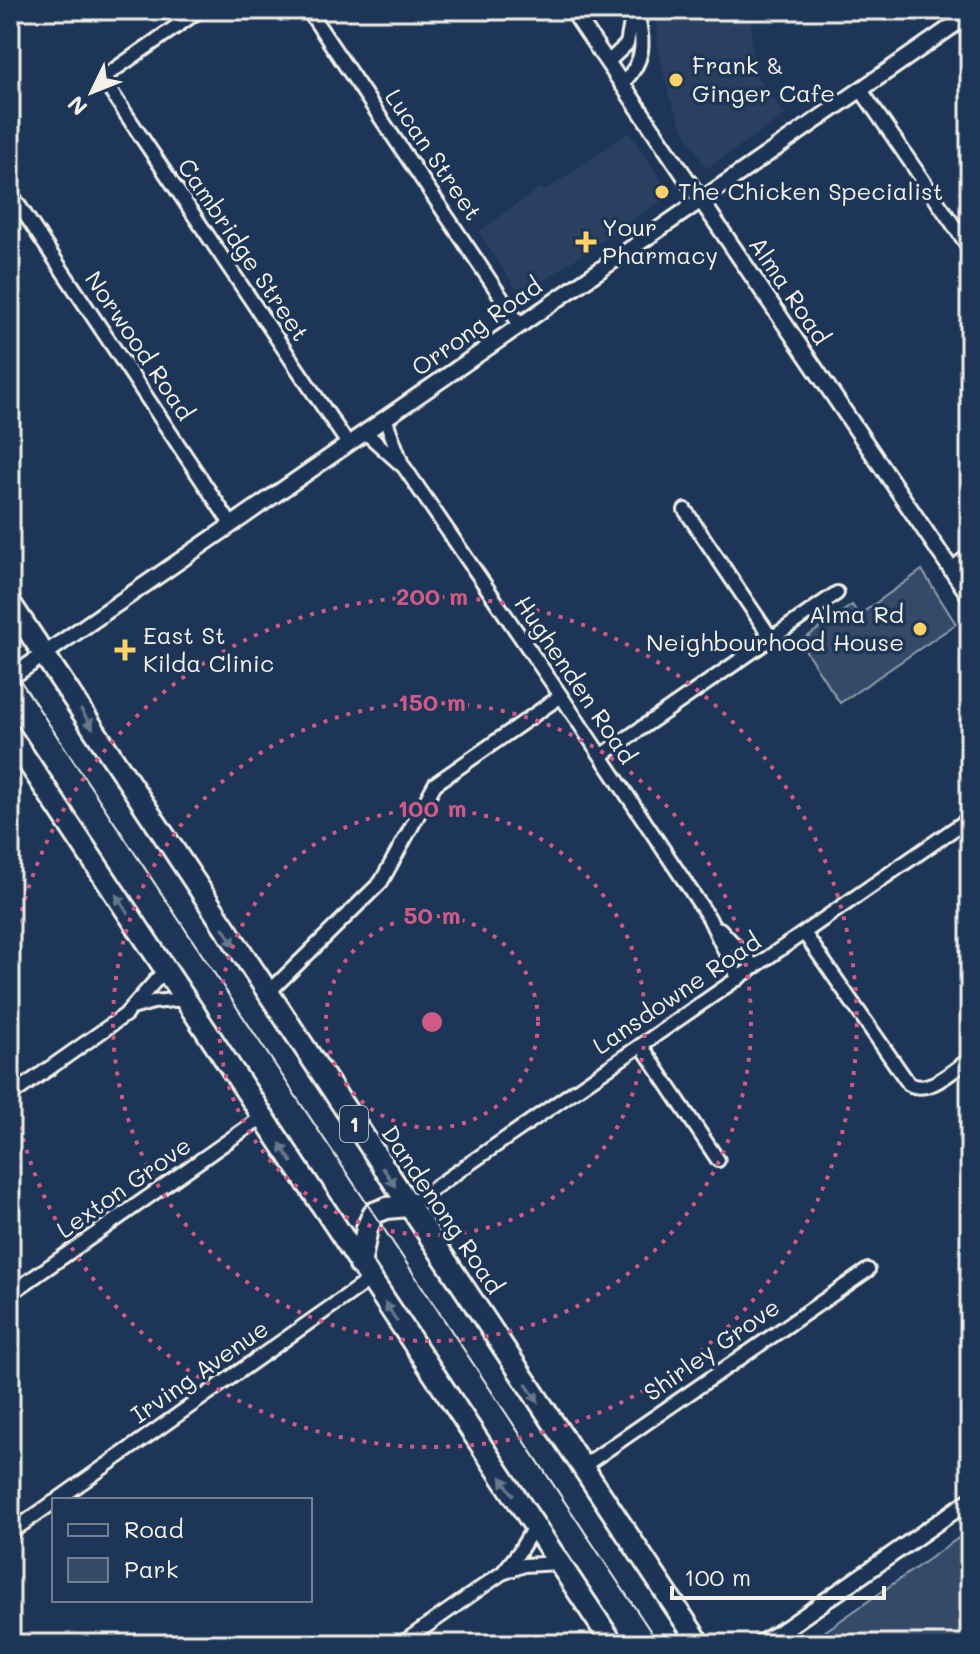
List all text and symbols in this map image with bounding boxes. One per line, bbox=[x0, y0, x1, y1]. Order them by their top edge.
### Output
place label: Frank & Ginger Cafe bbox=[692, 49, 835, 108]
north arrow bbox=[52, 52, 132, 132]
marker: Frank & Ginger Cafe bbox=[667, 71, 685, 89]
street label: Lucan Street bbox=[379, 82, 490, 226]
text: N bbox=[61, 90, 93, 122]
street label: Cambridge Street bbox=[172, 152, 317, 347]
place label: The Chicken Specialist bbox=[678, 175, 943, 206]
marker: The Chicken Specialist bbox=[653, 183, 671, 201]
place label: Your Pharmacy bbox=[602, 211, 718, 270]
street label: Alma Road bbox=[743, 230, 838, 350]
marker: Your Pharmacy bbox=[577, 233, 595, 251]
street label: Norwood Road bbox=[79, 264, 202, 426]
street label: Orrong Road bbox=[405, 269, 547, 382]
text: 200 m bbox=[396, 580, 468, 611]
street label: Hughenden Road bbox=[508, 589, 644, 769]
place label: Alma Rd Neighbourhood House bbox=[646, 598, 904, 657]
place label: East St Kilda Clinic bbox=[143, 619, 274, 678]
marker: Alma Rd Neighbourhood House bbox=[911, 620, 929, 638]
marker: East St Kilda Clinic bbox=[114, 639, 136, 661]
text: 150 m bbox=[398, 686, 466, 717]
one-way arrow bbox=[79, 709, 94, 730]
text: 100 m bbox=[397, 792, 467, 823]
one-way arrow bbox=[114, 894, 129, 915]
text: 50 m bbox=[403, 899, 461, 930]
street label: Lansdowne Road bbox=[586, 925, 766, 1060]
one-way arrow bbox=[222, 926, 237, 947]
centre of rings bbox=[418, 1008, 446, 1036]
road number: 1 bbox=[340, 1106, 368, 1142]
street label: Dandenong Road bbox=[375, 1119, 511, 1299]
street label: Lexton Grove bbox=[50, 1129, 196, 1245]
one-way arrow bbox=[279, 1142, 293, 1164]
one-way arrow bbox=[381, 1166, 396, 1187]
street label: Shirley Grove bbox=[637, 1290, 785, 1407]
one-way arrow bbox=[383, 1301, 398, 1322]
street label: Irving Avenue bbox=[124, 1312, 274, 1430]
one-way arrow bbox=[525, 1383, 540, 1404]
one-way arrow bbox=[499, 1476, 514, 1497]
legend bbox=[52, 1498, 312, 1602]
text: Road bbox=[124, 1513, 184, 1544]
scale bar bbox=[672, 1550, 884, 1600]
text: Park bbox=[124, 1553, 178, 1584]
text: 100 m bbox=[684, 1561, 751, 1592]

